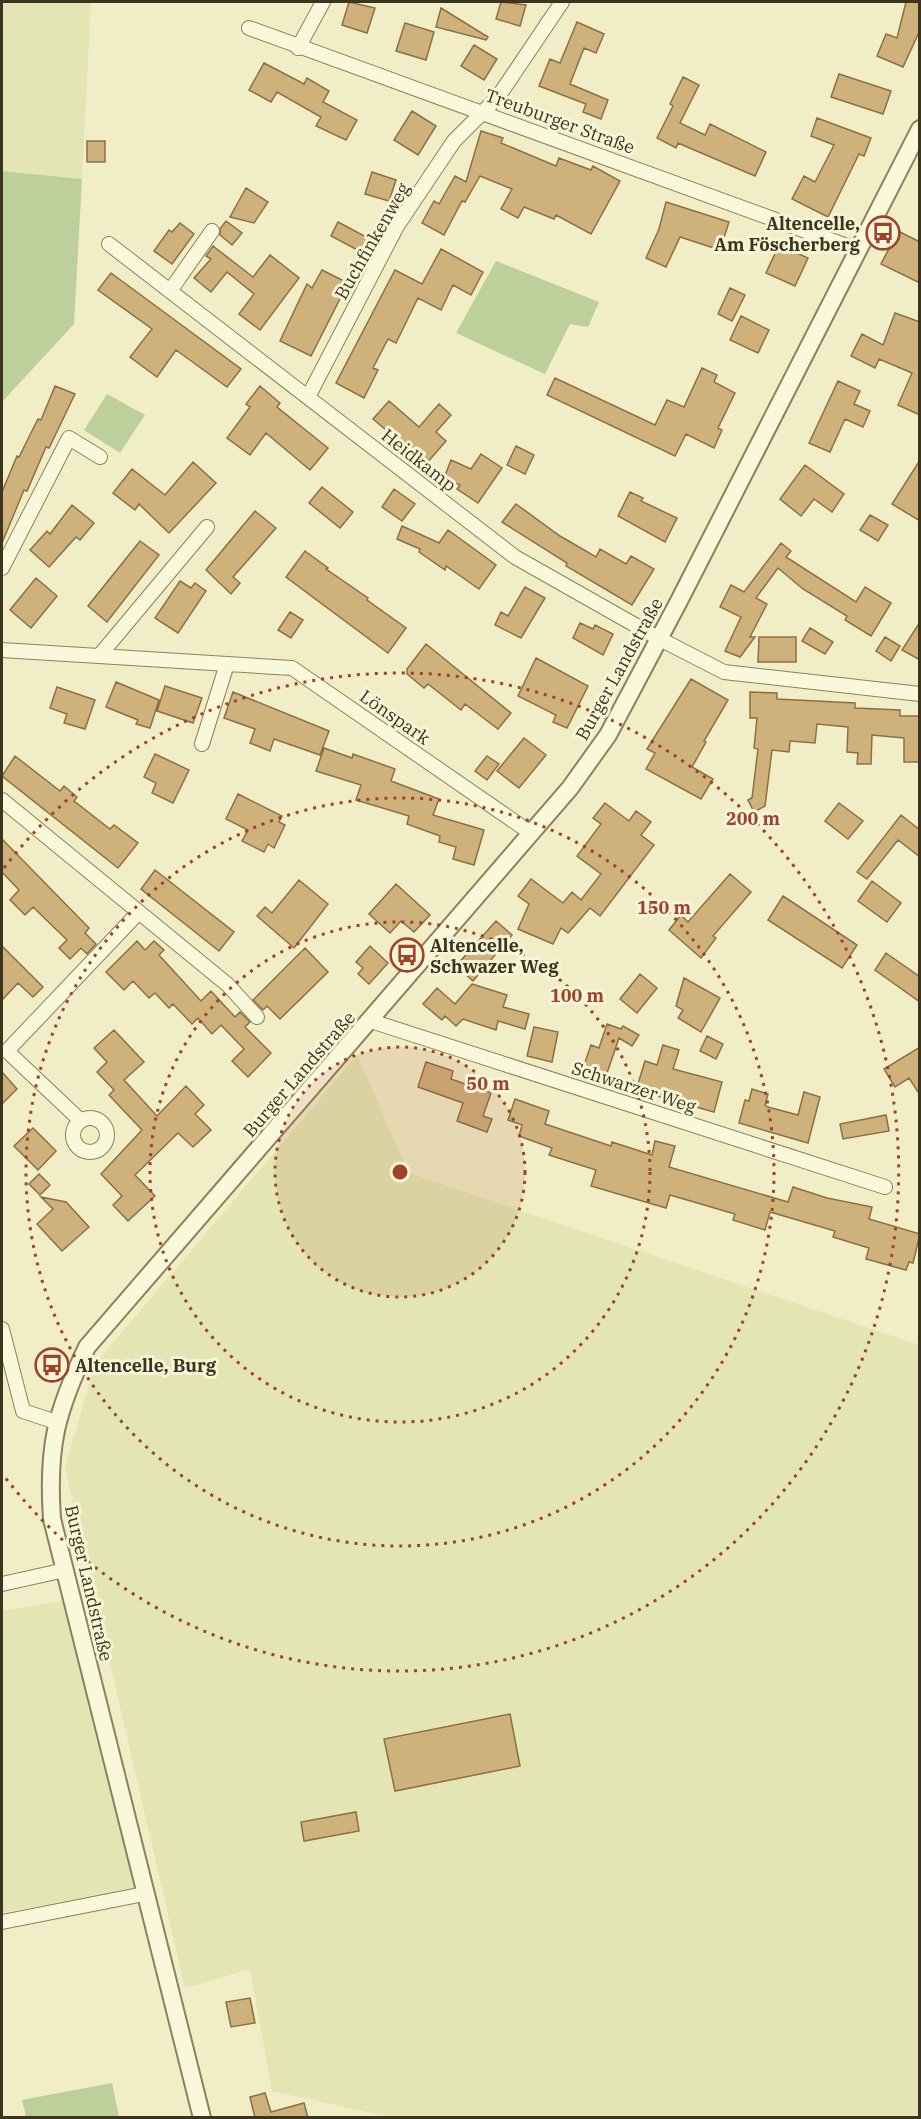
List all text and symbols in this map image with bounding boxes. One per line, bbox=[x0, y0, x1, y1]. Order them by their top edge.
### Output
street label: Treuburger Straße bbox=[482, 83, 638, 159]
street label: Buchfinkenweg bbox=[329, 178, 415, 303]
place label: Altencelle, Am Föscherberg bbox=[714, 212, 861, 256]
bus stop icon: Altencelle, Am Föscherberg bbox=[865, 215, 901, 251]
street label: Heidkamp bbox=[377, 424, 461, 496]
street label: Burger Landstraße bbox=[570, 594, 668, 744]
street label: Lönspark bbox=[355, 684, 435, 750]
text: 200 m bbox=[726, 807, 781, 830]
text: 150 m bbox=[637, 896, 692, 919]
place label: Altencelle, Schwazer Weg bbox=[430, 934, 559, 978]
bus stop icon: Altencelle, Schwazer Weg bbox=[389, 937, 425, 973]
text: 100 m bbox=[550, 984, 605, 1007]
street label: Burger Landstraße bbox=[238, 1006, 360, 1142]
street label: Schwarzer Weg bbox=[569, 1056, 699, 1118]
text: 50 m bbox=[466, 1072, 510, 1095]
centre of rings bbox=[390, 1162, 410, 1182]
bus stop icon: Altencelle, Burg bbox=[34, 1347, 70, 1383]
place label: Altencelle, Burg bbox=[75, 1354, 217, 1377]
street label: Burger Landstraße bbox=[60, 1503, 118, 1663]

